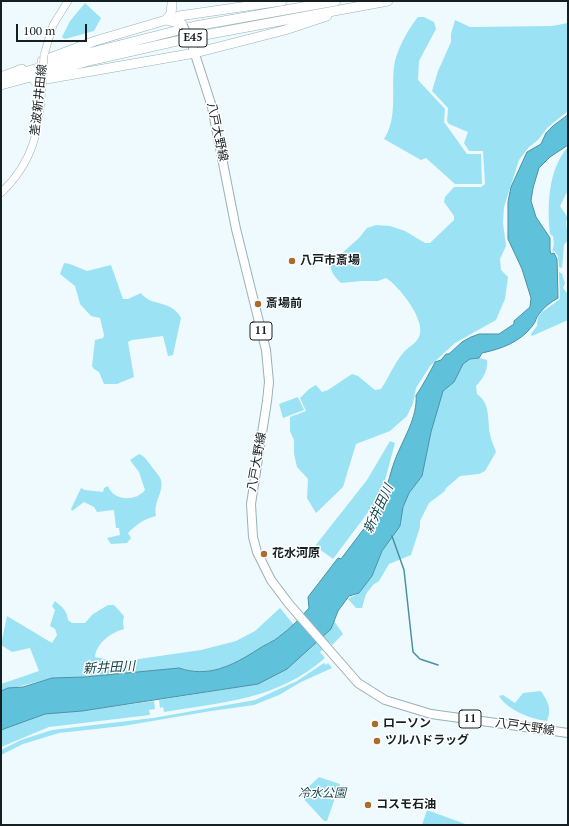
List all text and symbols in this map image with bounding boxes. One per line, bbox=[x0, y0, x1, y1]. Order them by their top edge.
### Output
scale bar bbox=[18, 16, 89, 42]
text: 100 m bbox=[23, 23, 55, 38]
road number: E45 bbox=[179, 29, 207, 47]
street label: 差波新井田線 bbox=[28, 63, 50, 137]
street label: 八戸大野線 bbox=[204, 101, 230, 163]
place label: 八戸市斎場 bbox=[300, 254, 360, 268]
marker: 八戸市斎場 bbox=[287, 256, 297, 266]
place label: 斎場前 bbox=[266, 297, 302, 311]
marker: 斎場前 bbox=[253, 299, 263, 309]
road number: 11 bbox=[250, 322, 272, 340]
street label: 八戸大野線 bbox=[245, 431, 269, 493]
water label: 新井田川 bbox=[361, 482, 397, 536]
place label: 花水河原 bbox=[272, 547, 320, 561]
marker: 花水河原 bbox=[259, 549, 269, 559]
water label: 新井田川 bbox=[83, 659, 135, 677]
road number: 11 bbox=[459, 710, 481, 728]
street label: 八戸大野線 bbox=[494, 716, 556, 738]
place label: ローソン bbox=[383, 717, 431, 731]
marker: ローソン bbox=[370, 719, 380, 729]
place label: ツルハドラッグ bbox=[385, 734, 469, 748]
marker: ツルハドラッグ bbox=[372, 736, 382, 746]
park label: 冷水公園 bbox=[298, 787, 346, 801]
place label: コスモ石油 bbox=[376, 798, 436, 812]
marker: コスモ石油 bbox=[363, 800, 373, 810]

